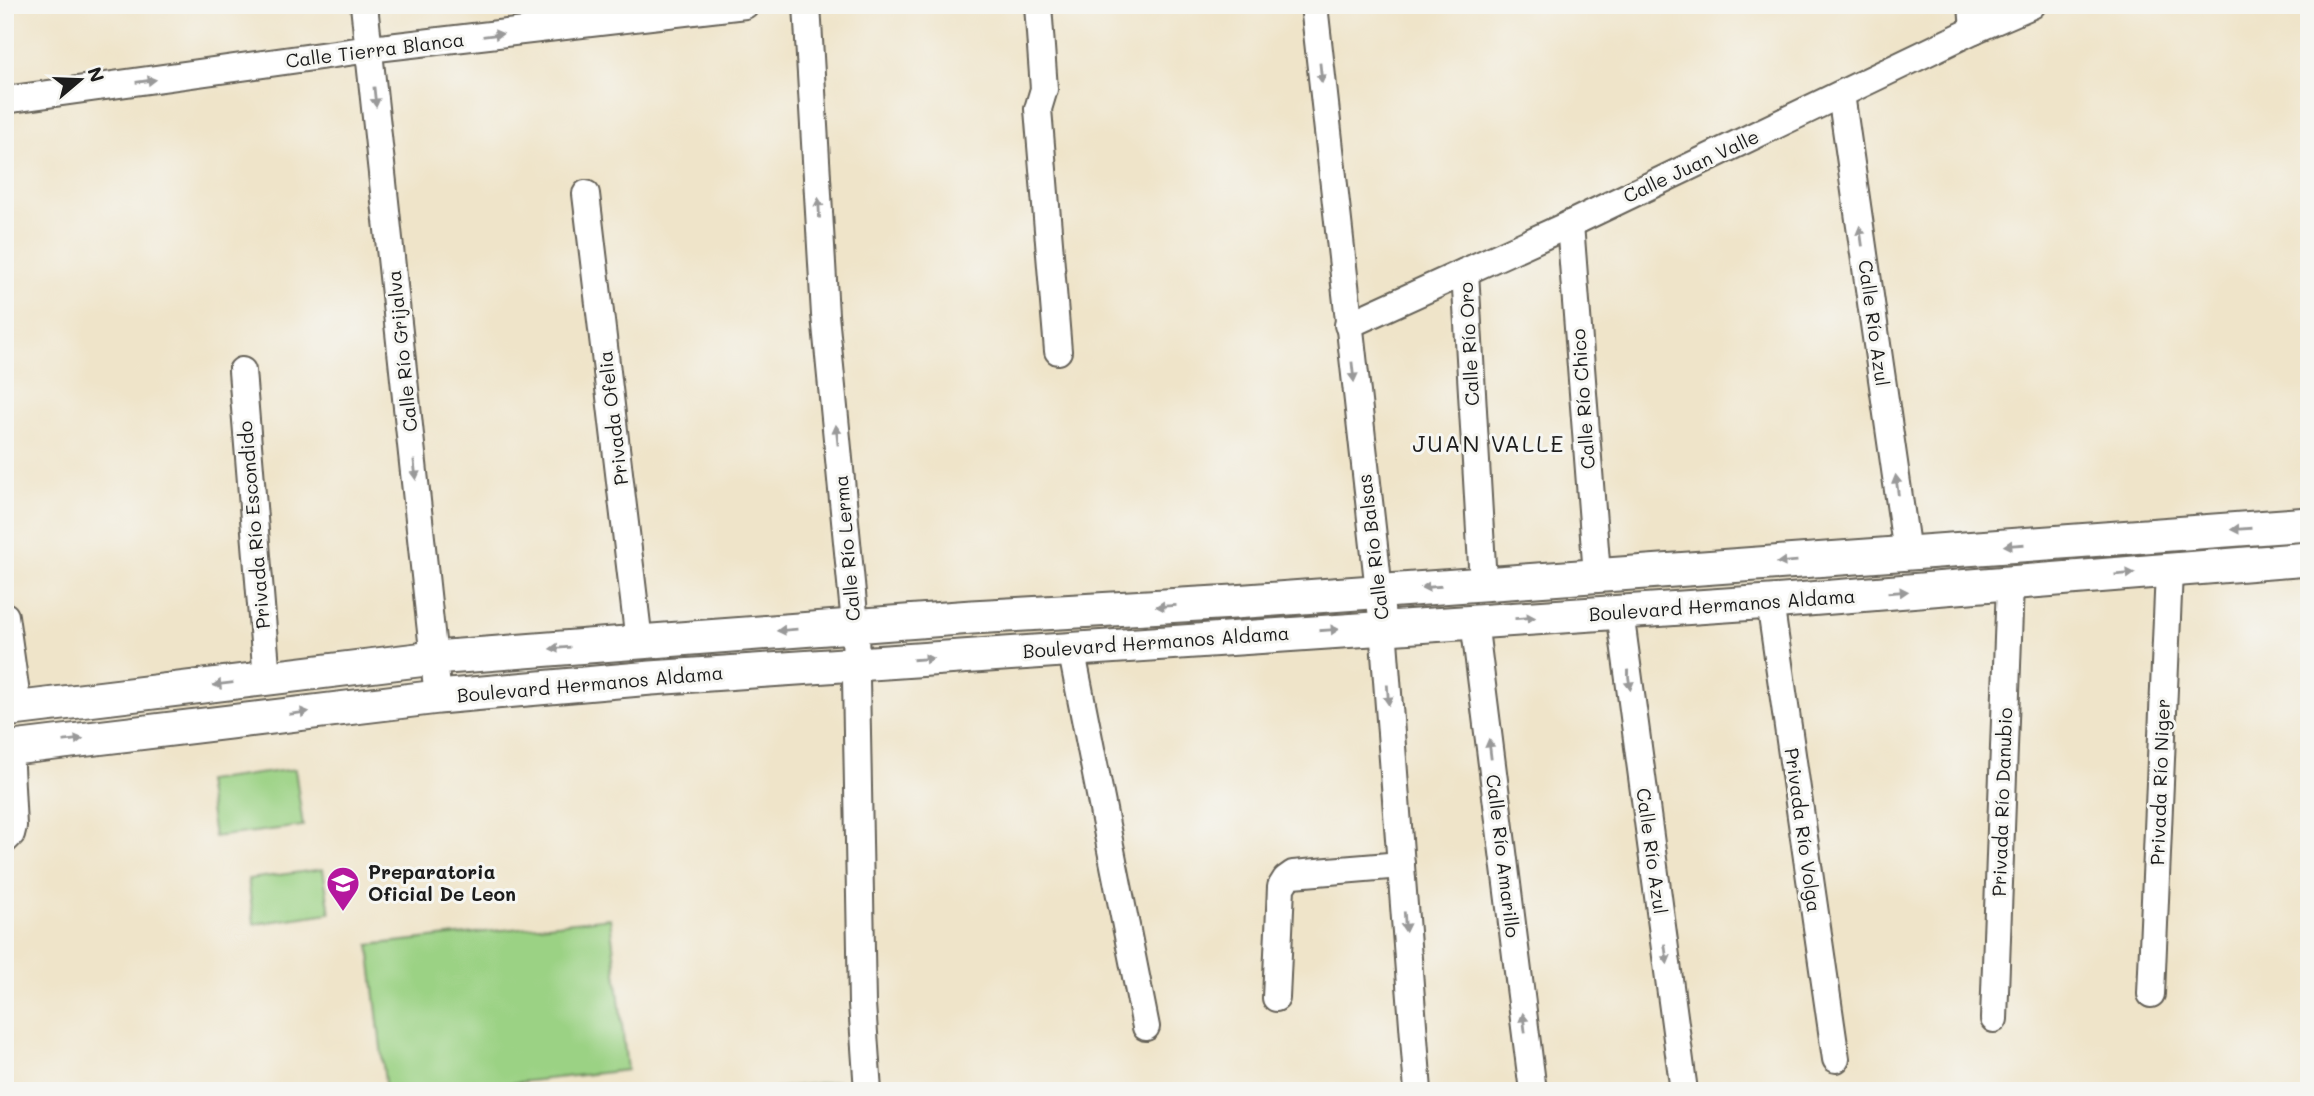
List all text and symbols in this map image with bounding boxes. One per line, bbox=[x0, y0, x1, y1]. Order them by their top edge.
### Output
street label: Calle Tierra Blanca bbox=[284, 26, 466, 73]
one-way arrow bbox=[482, 29, 504, 40]
north arrow bbox=[46, 46, 116, 116]
one-way arrow bbox=[1316, 62, 1327, 84]
text: N bbox=[82, 63, 111, 85]
one-way arrow bbox=[135, 75, 157, 86]
one-way arrow bbox=[370, 87, 381, 109]
street label: Calle Juan Valle bbox=[1619, 123, 1763, 208]
one-way arrow bbox=[813, 197, 824, 219]
one-way arrow bbox=[1855, 224, 1866, 246]
street label: Calle Río Azul bbox=[1853, 258, 1896, 388]
street label: Calle Río Grijalva bbox=[381, 269, 422, 433]
street label: Calle Río Oro bbox=[1453, 281, 1484, 407]
street label: Calle Río Chico bbox=[1565, 328, 1600, 470]
street label: Privada Ofelia bbox=[592, 349, 633, 487]
one-way arrow bbox=[1348, 362, 1359, 384]
street label: Privada Río Escondido bbox=[232, 420, 275, 630]
one-way arrow bbox=[831, 423, 842, 445]
district label: JUAN VALLE bbox=[1413, 428, 1565, 458]
one-way arrow bbox=[409, 459, 420, 481]
street label: Calle Río Balsas bbox=[1351, 473, 1394, 622]
street label: Calle Río Lerma bbox=[828, 474, 865, 622]
one-way arrow bbox=[1891, 474, 1902, 496]
one-way arrow bbox=[2229, 524, 2251, 535]
one-way arrow bbox=[2003, 540, 2025, 551]
one-way arrow bbox=[1776, 557, 1798, 568]
one-way arrow bbox=[2114, 568, 2136, 579]
one-way arrow bbox=[1419, 582, 1441, 593]
street label: Boulevard Hermanos Aldama bbox=[1588, 583, 1856, 626]
one-way arrow bbox=[1888, 586, 1910, 597]
one-way arrow bbox=[1155, 601, 1177, 612]
one-way arrow bbox=[1514, 612, 1536, 623]
street label: Boulevard Hermanos Aldama bbox=[1022, 620, 1290, 663]
one-way arrow bbox=[1318, 624, 1340, 635]
one-way arrow bbox=[776, 625, 798, 636]
one-way arrow bbox=[549, 643, 571, 654]
one-way arrow bbox=[913, 653, 935, 664]
street label: Boulevard Hermanos Aldama bbox=[456, 659, 724, 708]
one-way arrow bbox=[1623, 669, 1634, 691]
one-way arrow bbox=[212, 679, 234, 690]
one-way arrow bbox=[1383, 684, 1394, 706]
street label: Privada Río Niger bbox=[2144, 698, 2175, 866]
one-way arrow bbox=[288, 707, 310, 718]
street label: Privada Río Danubio bbox=[1986, 707, 2017, 897]
one-way arrow bbox=[62, 734, 84, 745]
one-way arrow bbox=[1484, 738, 1495, 760]
street label: Privada Río Volga bbox=[1780, 746, 1827, 914]
street label: Calle Río Amarillo bbox=[1481, 773, 1526, 939]
street label: Calle Río Azul bbox=[1631, 786, 1674, 916]
place label: Preparatoria Oficial De Leon bbox=[368, 859, 516, 906]
school or university icon: Preparatoria Oficial De Leon bbox=[324, 864, 362, 913]
one-way arrow bbox=[1400, 911, 1411, 933]
one-way arrow bbox=[1660, 943, 1671, 965]
one-way arrow bbox=[1519, 1012, 1530, 1034]

